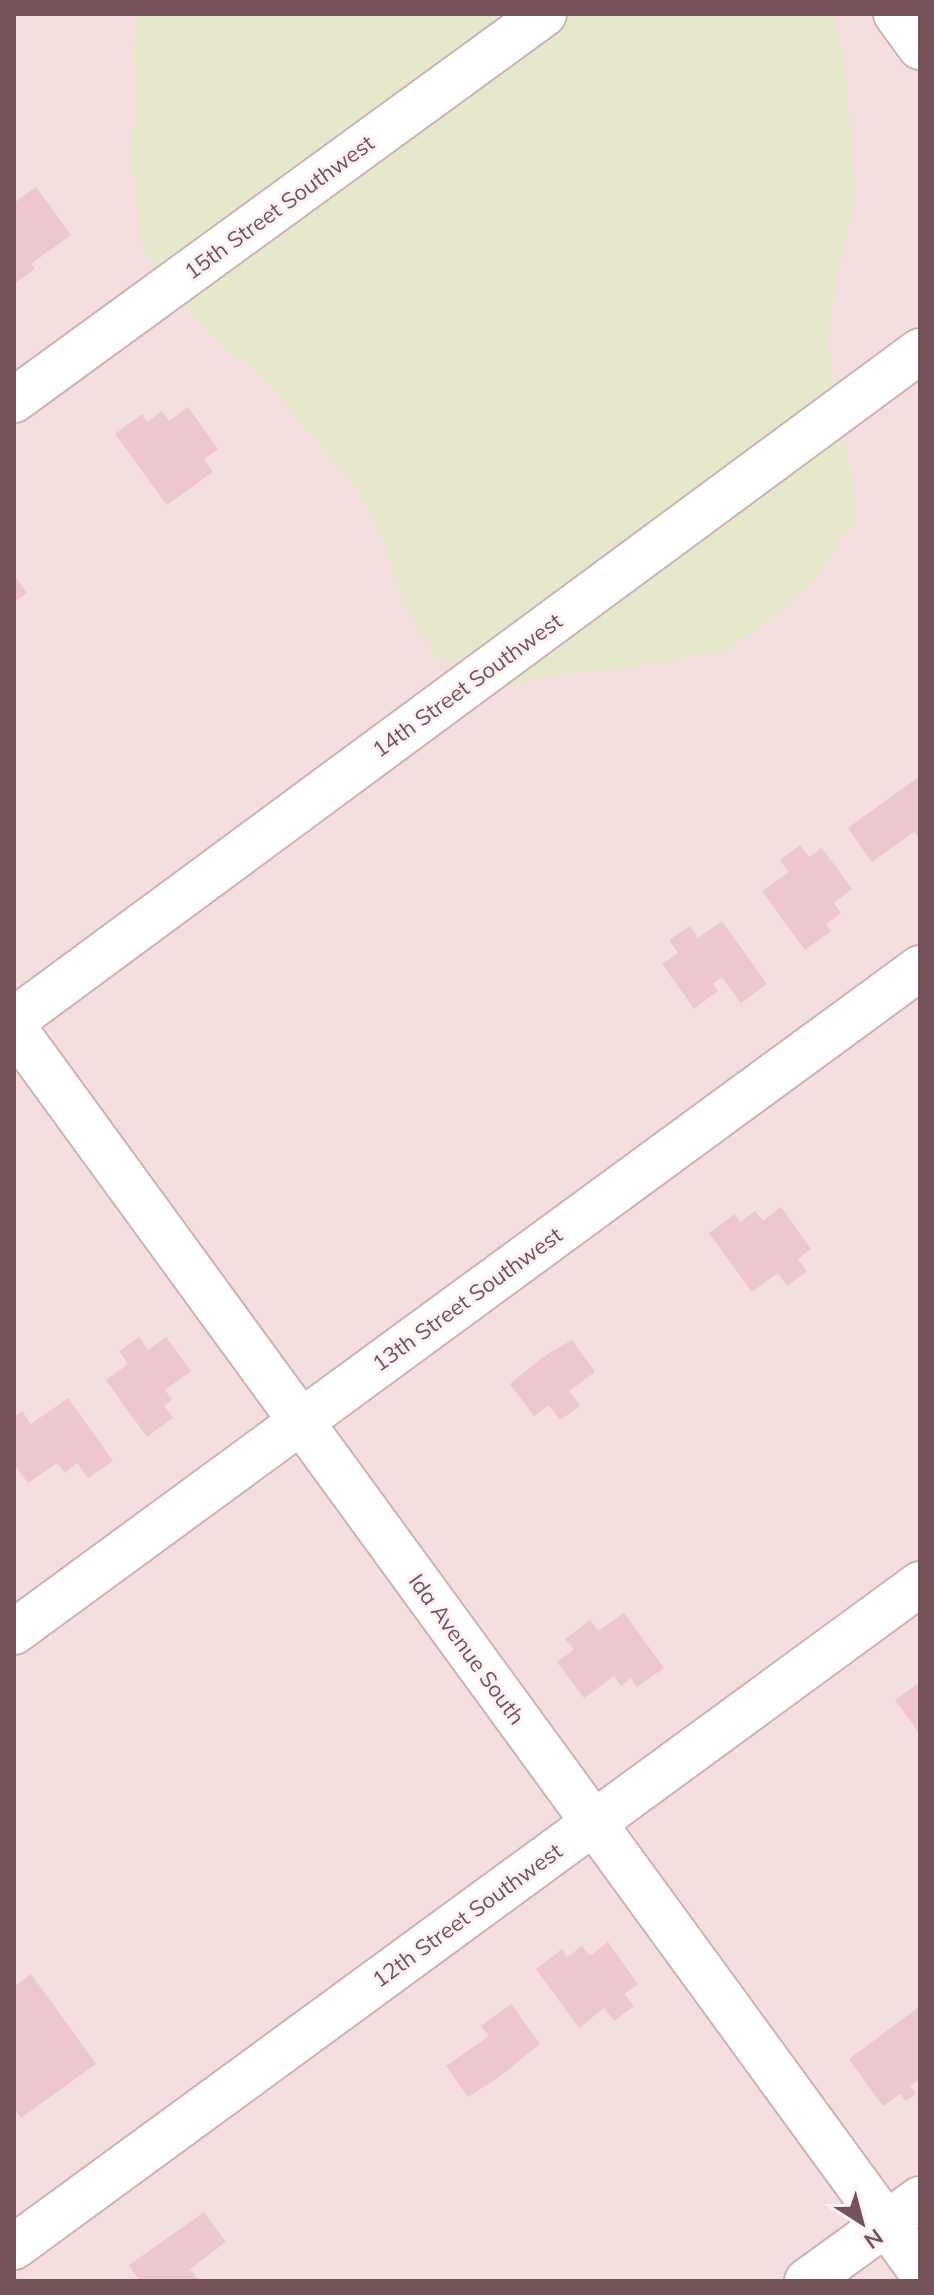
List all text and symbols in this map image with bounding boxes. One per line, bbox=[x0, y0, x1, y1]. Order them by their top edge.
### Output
street label: 15th Street Southwest bbox=[178, 128, 380, 285]
street label: 14th Street Southwest bbox=[366, 606, 568, 763]
street label: 13th Street Southwest bbox=[366, 1220, 568, 1377]
street label: Ida Avenue South bbox=[403, 1568, 531, 1730]
street label: 12th Street Southwest bbox=[366, 1836, 568, 1993]
north arrow bbox=[822, 2183, 902, 2263]
text: N bbox=[859, 2223, 889, 2255]

